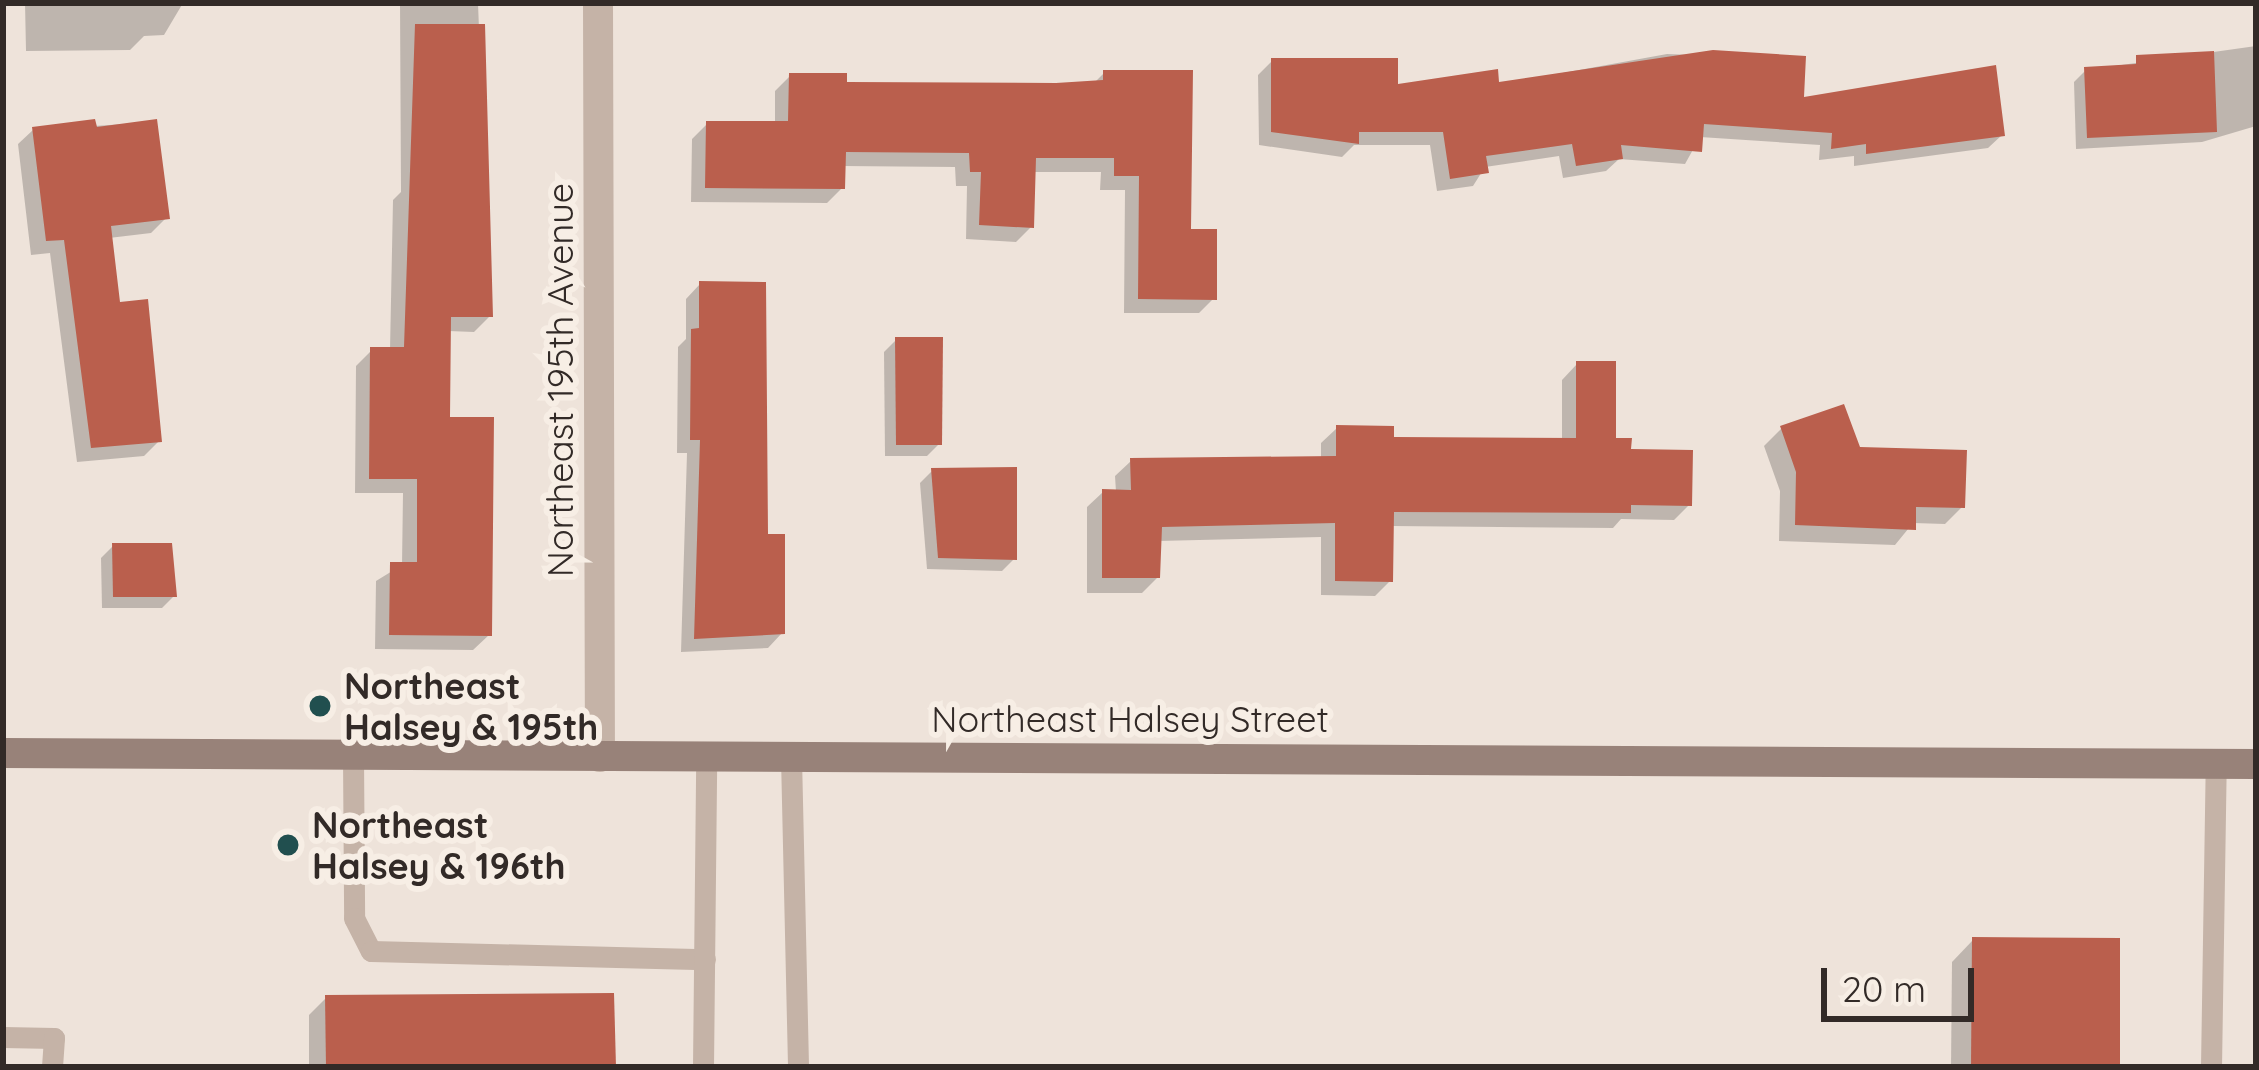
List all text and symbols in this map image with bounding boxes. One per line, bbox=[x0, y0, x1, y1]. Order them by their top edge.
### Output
street label: Northeast 195th Avenue bbox=[538, 183, 582, 577]
place label: Northeast Halsey & 195th bbox=[344, 663, 598, 748]
marker: Northeast Halsey & 195th bbox=[307, 693, 333, 719]
street label: Northeast Halsey Street bbox=[931, 697, 1329, 741]
place label: Northeast Halsey & 196th bbox=[312, 802, 566, 887]
marker: Northeast Halsey & 196th bbox=[275, 832, 301, 858]
scale bar bbox=[1827, 944, 1980, 1018]
text: 20 m bbox=[1842, 966, 1926, 1011]

